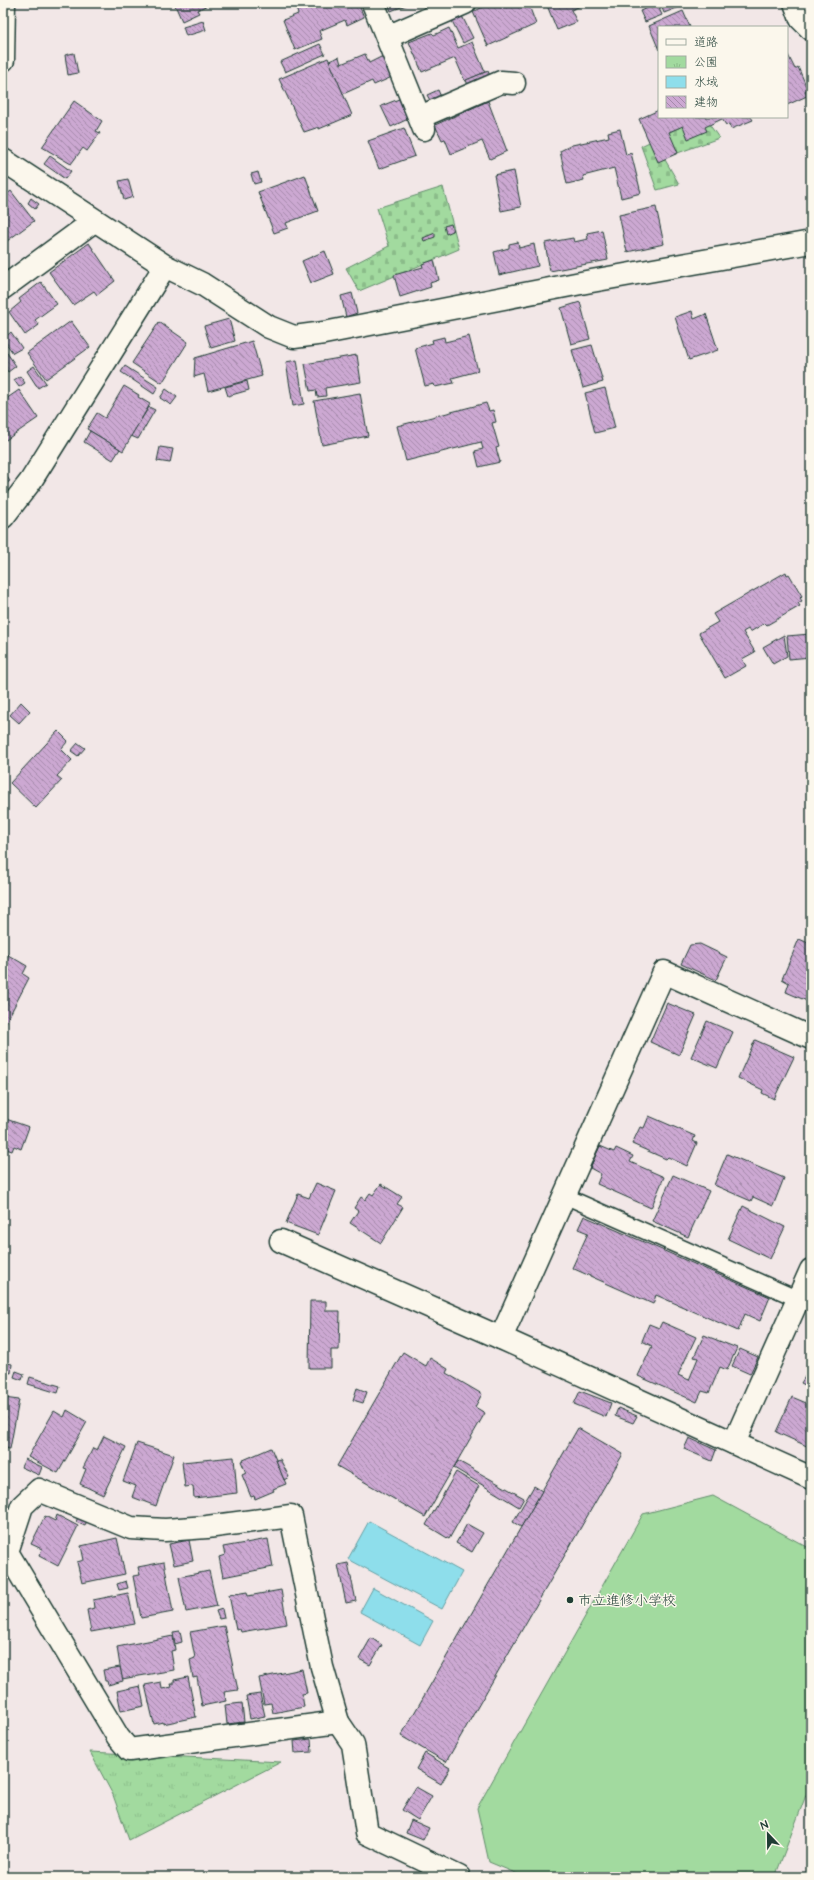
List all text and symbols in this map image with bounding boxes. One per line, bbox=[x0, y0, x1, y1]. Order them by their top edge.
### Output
legend bbox=[658, 26, 788, 118]
text: 道路 bbox=[694, 34, 718, 51]
text: 公園 bbox=[694, 54, 718, 71]
text: 水域 bbox=[694, 74, 718, 91]
text: 建物 bbox=[694, 94, 718, 111]
place label: 市立進修小学校 bbox=[578, 1591, 676, 1611]
marker: 市立進修小学校 bbox=[565, 1595, 575, 1605]
north arrow bbox=[748, 1814, 788, 1854]
text: N bbox=[758, 1817, 771, 1833]

